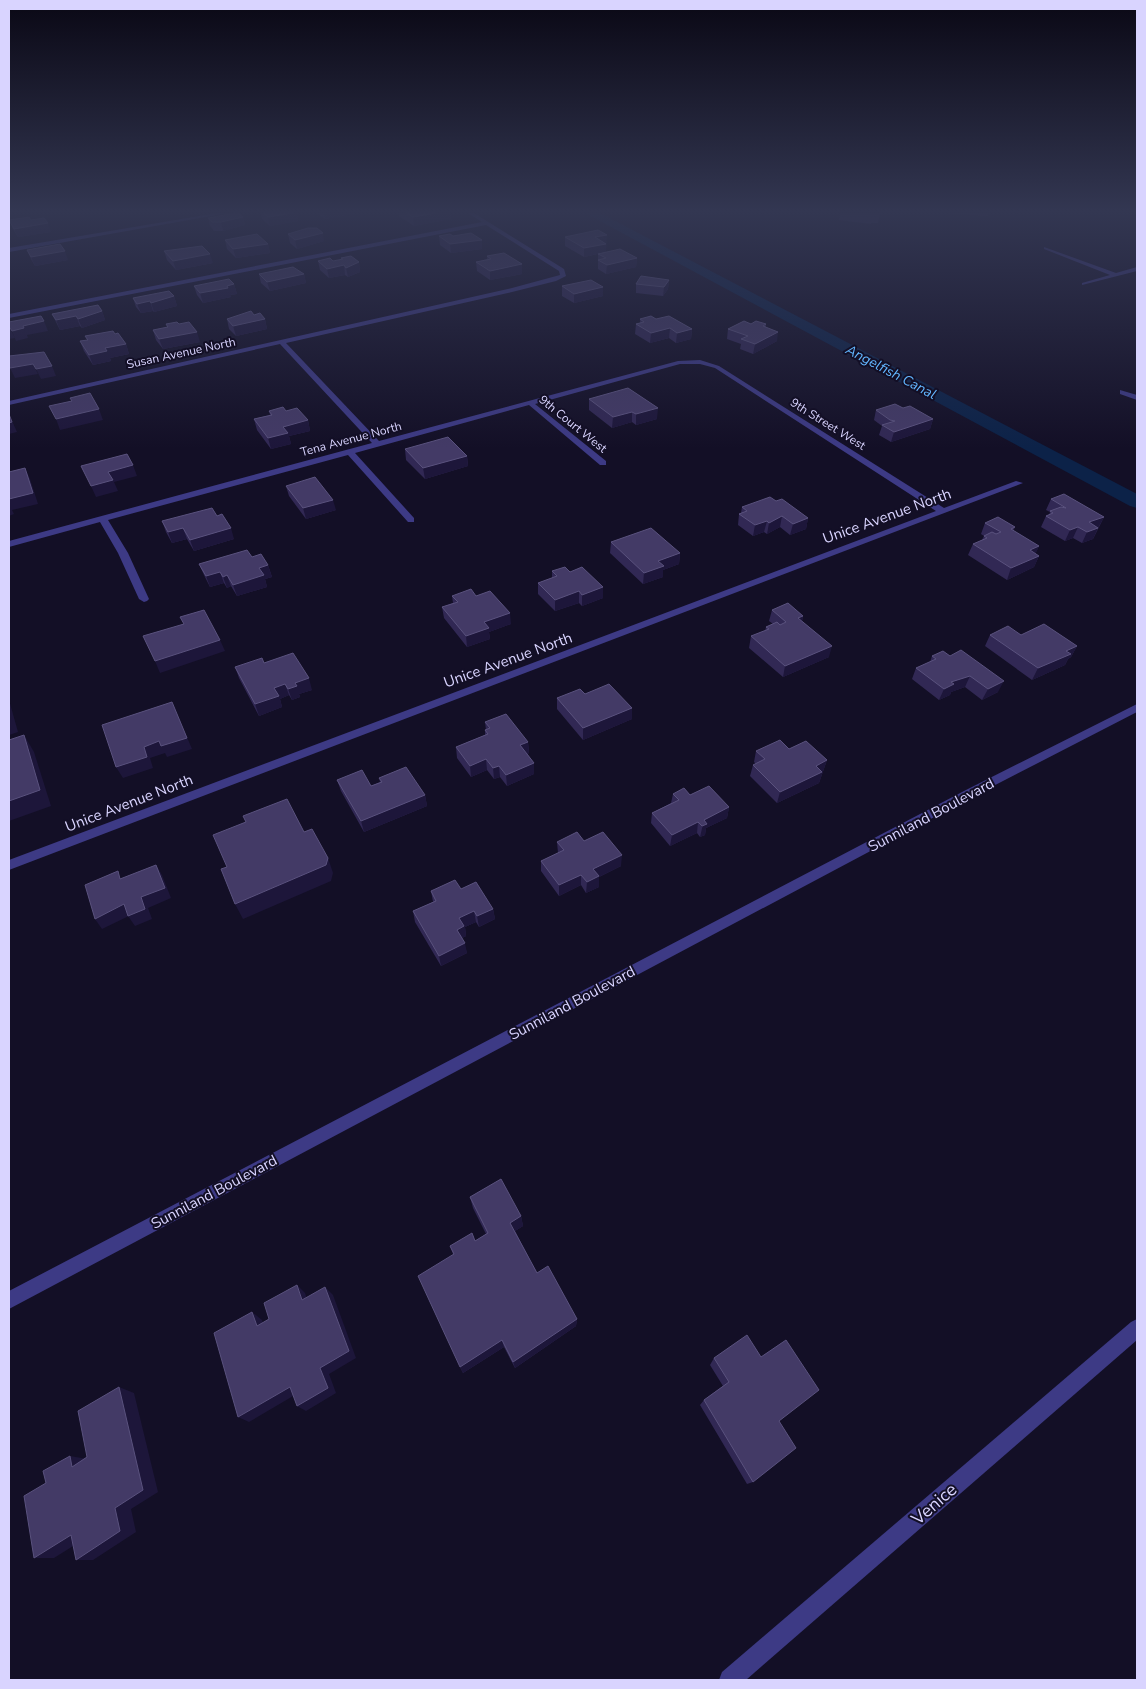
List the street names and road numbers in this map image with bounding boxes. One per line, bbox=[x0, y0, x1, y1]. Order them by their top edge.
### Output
street label: Susan Avenue North bbox=[125, 334, 237, 372]
street label: 9th Court West bbox=[536, 392, 611, 457]
street label: 9th Street West bbox=[787, 394, 869, 454]
street label: Tena Avenue North bbox=[299, 418, 403, 460]
street label: Unice Avenue North bbox=[820, 483, 954, 549]
street label: Unice Avenue North bbox=[441, 627, 575, 693]
street label: Unice Avenue North bbox=[62, 769, 196, 837]
street label: Sunniland Boulevard bbox=[864, 773, 998, 857]
street label: Sunniland Boulevard bbox=[505, 961, 639, 1045]
street label: Sunniland Boulevard bbox=[147, 1150, 281, 1234]
street label: Venice bbox=[905, 1478, 962, 1531]

